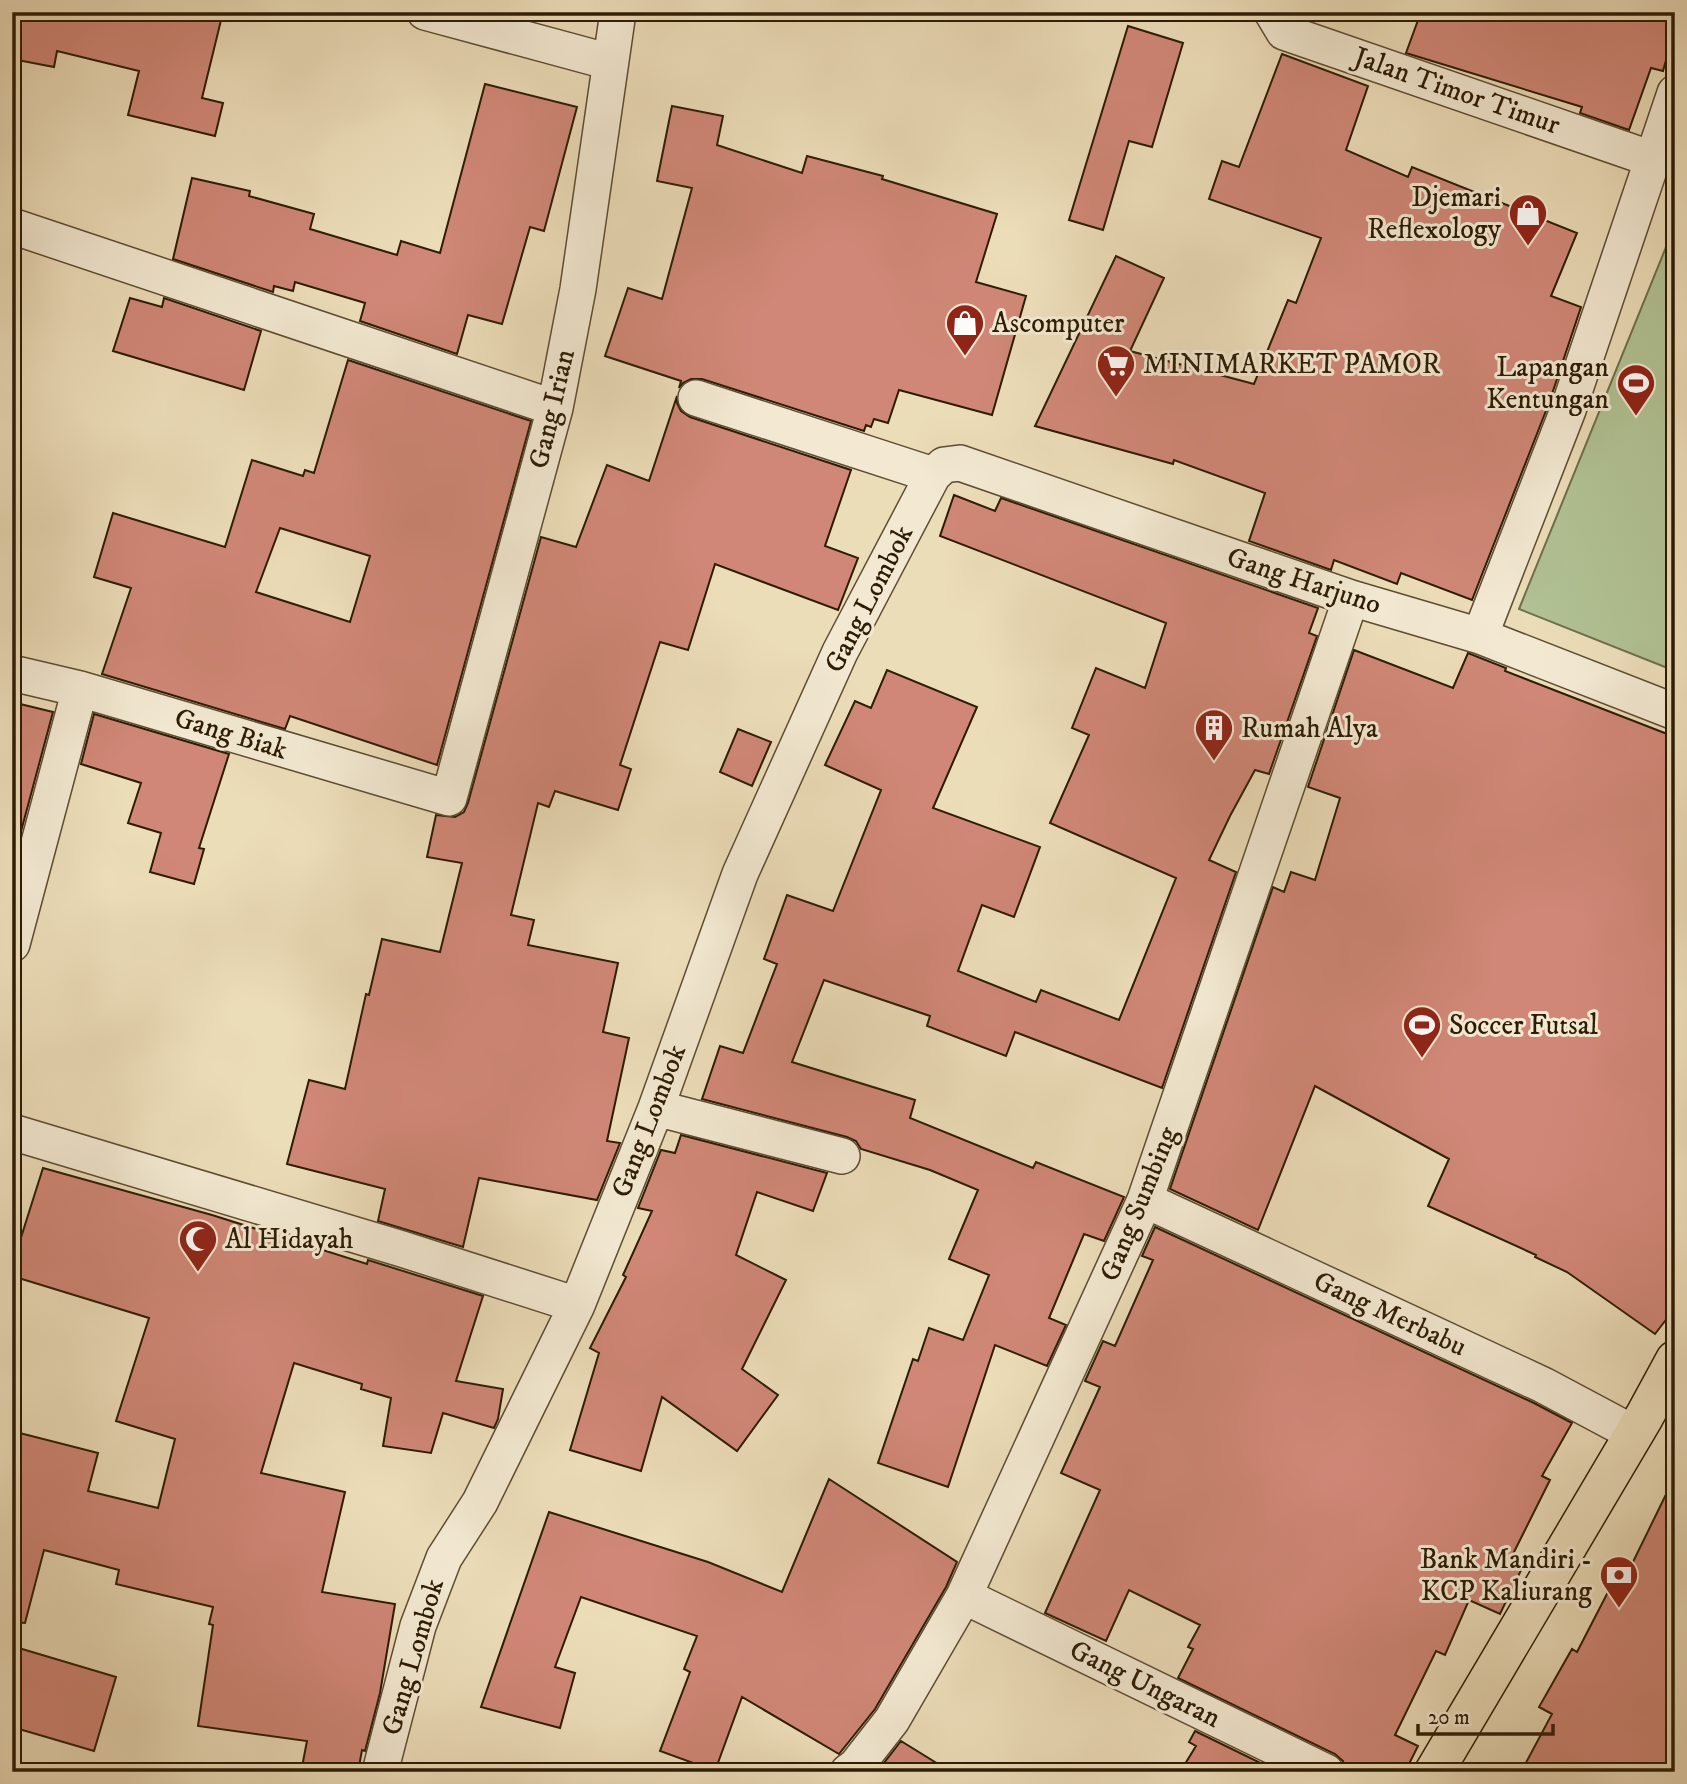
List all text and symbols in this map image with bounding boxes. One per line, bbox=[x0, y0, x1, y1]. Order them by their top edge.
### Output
street label: Jalan Timor Timur bbox=[1346, 38, 1565, 143]
place label: Djemari Reflexology bbox=[1367, 180, 1502, 247]
shop icon: Djemari Reflexology bbox=[1507, 192, 1549, 247]
shop icon: Ascomputer bbox=[944, 302, 986, 357]
place label: Ascomputer bbox=[992, 306, 1125, 341]
supermarket icon: MINIMARKET PAMOR bbox=[1095, 343, 1137, 398]
street label: Gang Irian bbox=[521, 346, 583, 472]
place label: MINIMARKET PAMOR bbox=[1143, 347, 1441, 382]
place label: Lapangan Kentungan bbox=[1486, 350, 1609, 417]
sports icon: Lapangan Kentungan bbox=[1615, 362, 1657, 417]
street label: Gang Lombok bbox=[817, 519, 921, 679]
street label: Gang Harjuno bbox=[1223, 540, 1385, 622]
street label: Gang Biak bbox=[170, 700, 292, 768]
building icon: Rumah Alya bbox=[1193, 707, 1235, 762]
place label: Rumah Alya bbox=[1241, 711, 1378, 746]
sports icon: Soccer Futsal bbox=[1401, 1004, 1443, 1059]
place label: Soccer Futsal bbox=[1449, 1008, 1599, 1043]
street label: Gang Lombok bbox=[604, 1039, 694, 1202]
street label: Gang Sumbing bbox=[1092, 1121, 1186, 1286]
mosque icon: Al Hidayah bbox=[177, 1218, 219, 1273]
place label: Al Hidayah bbox=[225, 1222, 354, 1257]
street label: Gang Merbabu bbox=[1308, 1263, 1472, 1365]
place label: Bank Mandiri - KCP Kaliurang bbox=[1420, 1542, 1592, 1609]
bank icon: Bank Mandiri - KCP Kaliurang bbox=[1598, 1554, 1640, 1609]
street label: Gang Lombok bbox=[374, 1575, 452, 1739]
street label: Gang Ungaran bbox=[1064, 1632, 1227, 1736]
scale bar bbox=[1418, 1693, 1552, 1737]
text: 20 m bbox=[1428, 1705, 1470, 1731]

